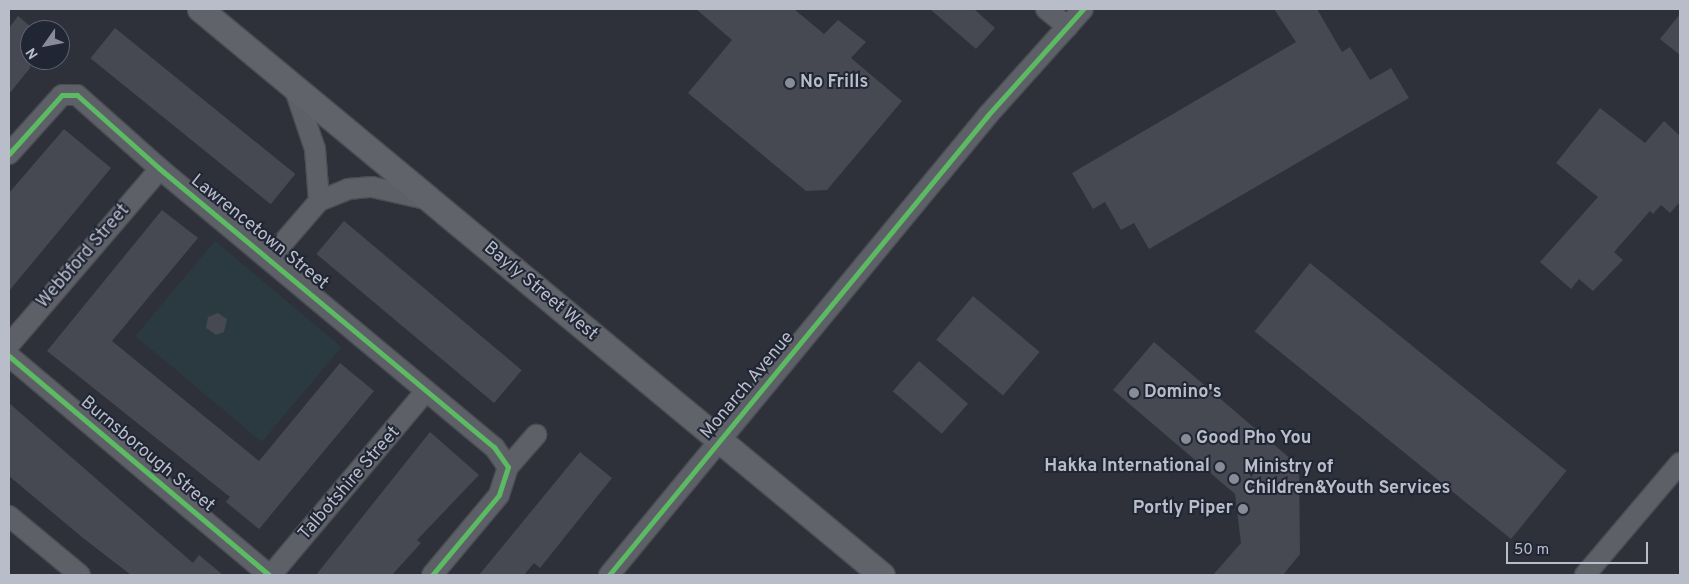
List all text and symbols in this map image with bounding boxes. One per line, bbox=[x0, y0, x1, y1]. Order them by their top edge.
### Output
north arrow bbox=[20, 20, 70, 70]
text: N bbox=[23, 44, 43, 62]
place label: No Frills bbox=[800, 72, 868, 94]
marker: No Frills bbox=[784, 77, 796, 89]
street label: Lawrencetown Street bbox=[186, 171, 332, 295]
street label: Webbford Street bbox=[33, 201, 135, 313]
street label: Bayly Street West bbox=[478, 238, 602, 346]
street label: Monarch Avenue bbox=[697, 328, 799, 444]
place label: Domino's bbox=[1144, 382, 1222, 404]
marker: Domino's bbox=[1128, 387, 1140, 399]
street label: Burnsborough Street bbox=[75, 393, 219, 517]
street label: Talbotshire Street bbox=[295, 423, 405, 545]
place label: Good Pho You bbox=[1196, 428, 1312, 450]
marker: Good Pho You bbox=[1180, 433, 1192, 445]
place label: Hakka International bbox=[1044, 456, 1210, 478]
place label: Ministry of Children&Youth Services bbox=[1244, 458, 1450, 500]
marker: Hakka International bbox=[1214, 461, 1226, 473]
marker: Ministry of Children&Youth Services bbox=[1228, 473, 1240, 485]
place label: Portly Piper bbox=[1133, 498, 1233, 520]
marker: Portly Piper bbox=[1237, 503, 1249, 515]
scale bar bbox=[1509, 532, 1652, 564]
text: 50 m bbox=[1514, 541, 1549, 560]

